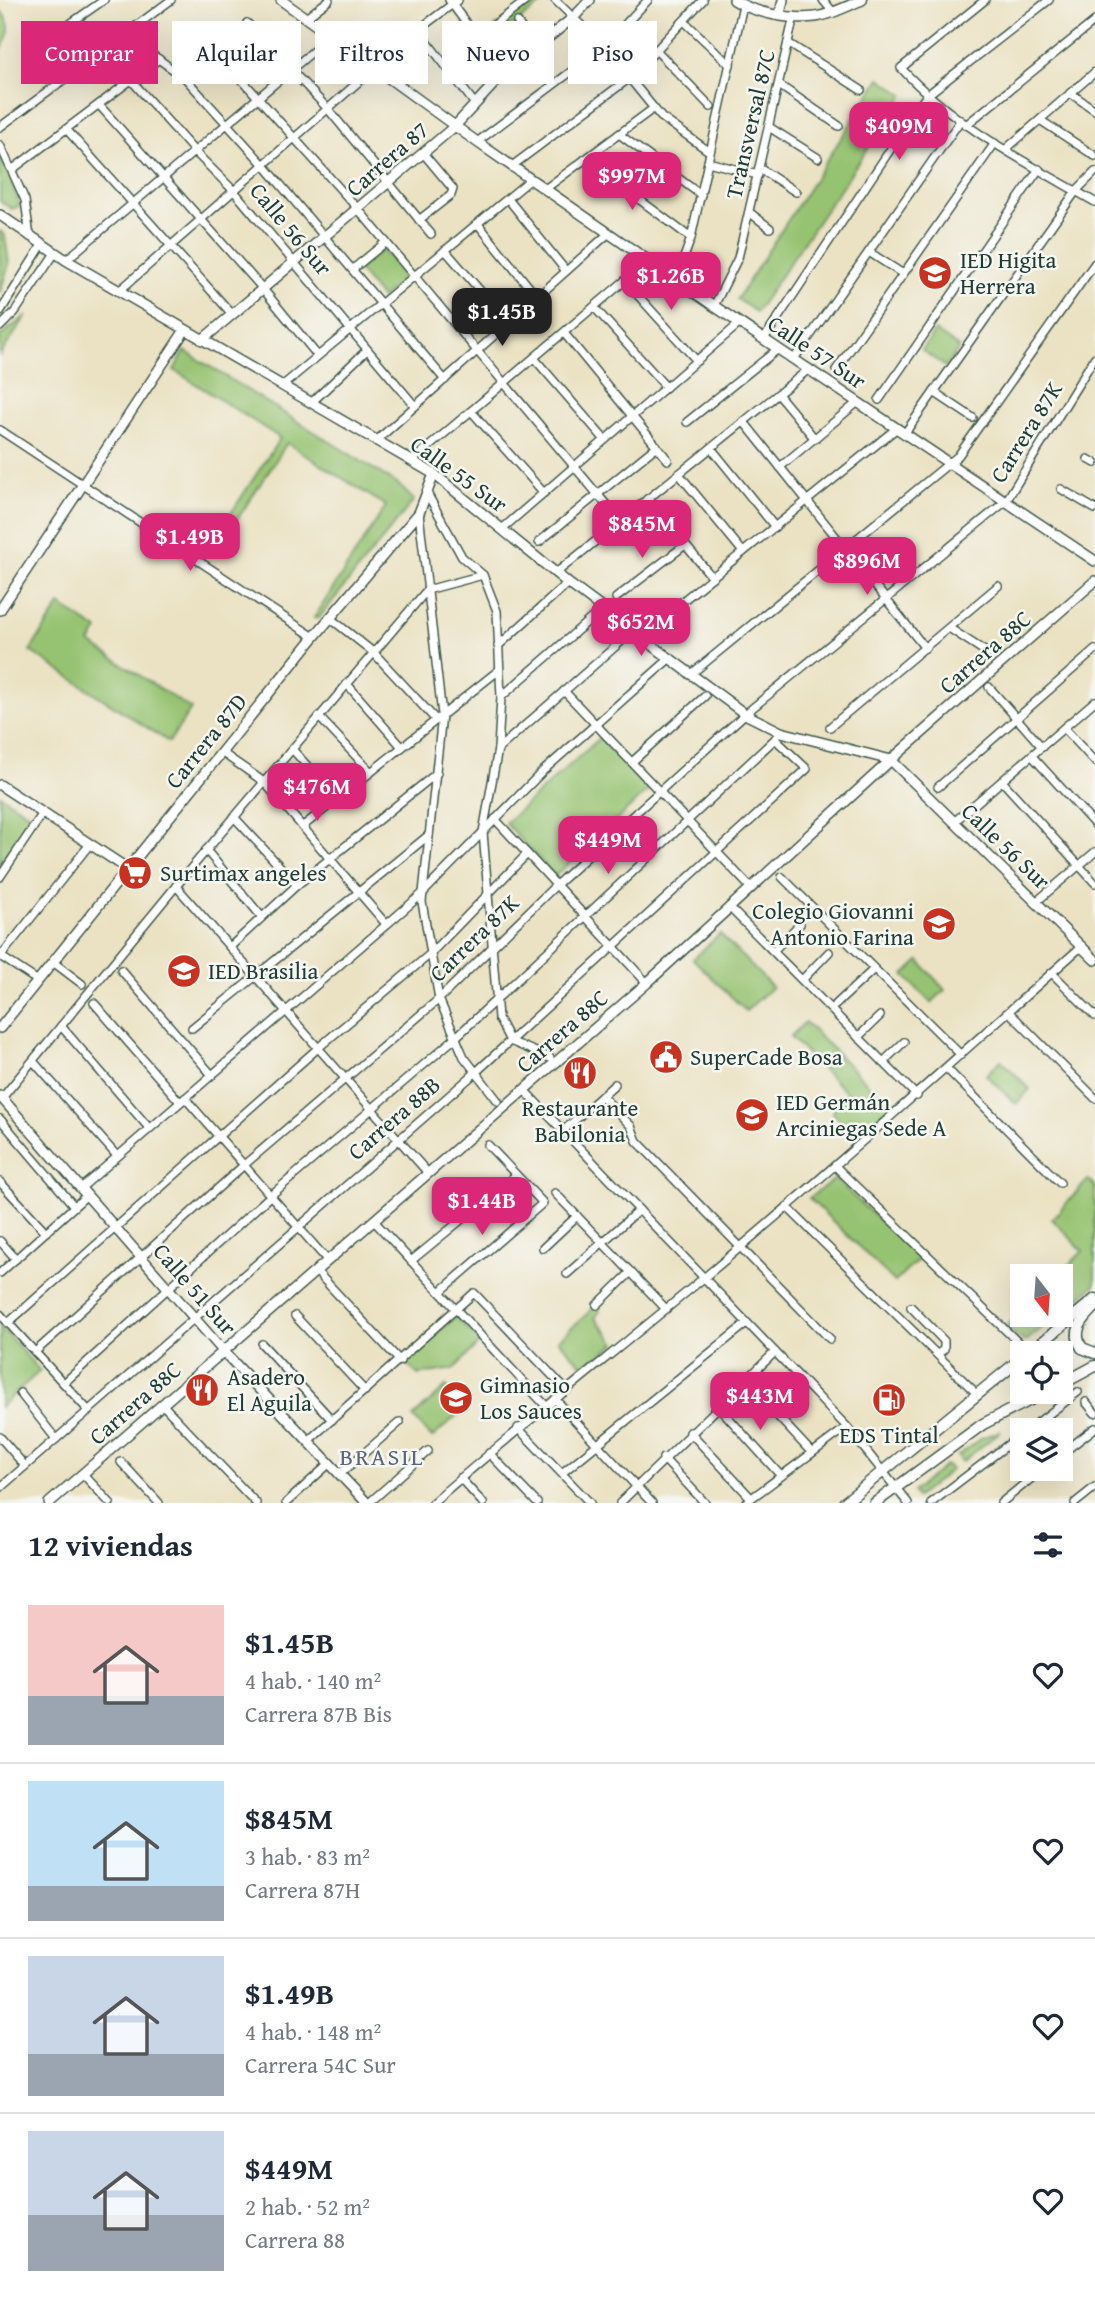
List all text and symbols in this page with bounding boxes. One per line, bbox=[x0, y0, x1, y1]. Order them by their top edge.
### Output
chip: Comprar bbox=[21, 21, 158, 84]
chip: Alquilar bbox=[172, 21, 301, 84]
chip: Filtros bbox=[315, 21, 428, 84]
chip: Nuevo bbox=[442, 21, 554, 84]
chip: Piso bbox=[568, 21, 657, 84]
street label: Transversal 87C bbox=[716, 46, 783, 202]
pin: $409M bbox=[850, 102, 948, 162]
text: $409M bbox=[865, 108, 933, 141]
street label: Carrera 87 bbox=[338, 113, 435, 204]
pin: $997M bbox=[583, 152, 681, 212]
text: $997M bbox=[598, 158, 666, 191]
street label: Calle 56 Sur bbox=[243, 175, 341, 283]
place label: IED Higita Herrera bbox=[960, 243, 1056, 302]
pin: $1.26B bbox=[614, 252, 728, 312]
school or university icon: IED Higita Herrera bbox=[916, 254, 954, 292]
text: $1.26B bbox=[637, 258, 705, 291]
pin: $1.45B bbox=[445, 288, 559, 348]
text: $1.45B bbox=[468, 294, 536, 327]
street label: Calle 57 Sur bbox=[761, 306, 874, 397]
street label: Carrera 87K bbox=[981, 374, 1070, 489]
street label: Calle 55 Sur bbox=[404, 427, 515, 520]
pin: $845M bbox=[593, 500, 691, 560]
text: $845M bbox=[608, 506, 676, 539]
pin: $1.49B bbox=[133, 514, 247, 573]
text: $1.49B bbox=[156, 519, 224, 552]
pin: $896M bbox=[818, 538, 916, 597]
text: $896M bbox=[833, 543, 901, 576]
pin: $652M bbox=[592, 598, 690, 658]
street label: Carrera 88C bbox=[931, 602, 1038, 701]
text: $652M bbox=[607, 604, 675, 637]
street label: Carrera 87D bbox=[157, 686, 254, 795]
pin: $476M bbox=[268, 764, 366, 823]
text: $476M bbox=[283, 769, 351, 802]
street label: Calle 56 Sur bbox=[954, 795, 1059, 897]
pin: $449M bbox=[559, 816, 657, 876]
text: $449M bbox=[574, 822, 642, 855]
supermarket icon: Surtimax angeles bbox=[116, 854, 154, 892]
place label: Surtimax angeles bbox=[160, 856, 327, 889]
street label: Carrera 87K bbox=[421, 886, 526, 989]
place label: Colegio Giovanni Antonio Farina bbox=[752, 894, 914, 953]
school or university icon: Colegio Giovanni Antonio Farina bbox=[920, 905, 958, 943]
school or university icon: IED Brasilia bbox=[165, 952, 203, 990]
place label: IED Brasilia bbox=[208, 954, 318, 987]
street label: Carrera 88C bbox=[508, 981, 615, 1080]
public building icon: SuperCade Bosa bbox=[647, 1038, 685, 1076]
place label: SuperCade Bosa bbox=[690, 1040, 843, 1073]
restaurant icon: Restaurante Babilonia bbox=[561, 1054, 599, 1092]
street label: Carrera 88B bbox=[340, 1068, 447, 1167]
place label: IED Germán Arciniegas Sede A bbox=[776, 1085, 947, 1144]
place label: Restaurante Babilonia bbox=[522, 1091, 638, 1150]
school or university icon: IED Germán Arciniegas Sede A bbox=[733, 1096, 771, 1134]
pin: $1.44B bbox=[425, 1178, 539, 1237]
text: $1.44B bbox=[448, 1183, 516, 1216]
street label: Calle 51 Sur bbox=[146, 1235, 245, 1342]
north arrow bbox=[1010, 1264, 1073, 1326]
map controls bbox=[1010, 1264, 1073, 1481]
button: locate bbox=[1010, 1341, 1073, 1404]
street label: Carrera 88C bbox=[81, 1353, 188, 1452]
place label: Asadero El Aguila bbox=[227, 1360, 312, 1419]
place label: Gimnasio Los Sauces bbox=[480, 1368, 582, 1427]
restaurant icon: Asadero El Aguila bbox=[183, 1371, 221, 1409]
pin: $443M bbox=[711, 1372, 809, 1432]
text: $443M bbox=[726, 1378, 794, 1411]
school or university icon: Gimnasio Los Sauces bbox=[437, 1379, 475, 1417]
fuel station icon: EDS Tintal bbox=[870, 1381, 908, 1419]
place label: EDS Tintal bbox=[839, 1418, 939, 1451]
button: layers bbox=[1010, 1418, 1073, 1481]
district label: BRASIL bbox=[340, 1439, 424, 1474]
text: 12 viviendas bbox=[28, 1523, 193, 1567]
icon: filters bbox=[1029, 1526, 1067, 1564]
text: $1.45B bbox=[245, 1620, 334, 1664]
icon: home bbox=[84, 1633, 168, 1717]
icon: heart bbox=[1029, 1656, 1067, 1694]
text: 4 hab. · 140 m² bbox=[245, 1664, 381, 1697]
text: Carrera 87B Bis bbox=[245, 1697, 392, 1730]
text: $845M bbox=[245, 1796, 333, 1840]
icon: home bbox=[84, 1809, 168, 1893]
icon: heart bbox=[1029, 1832, 1067, 1870]
text: 3 hab. · 83 m² bbox=[245, 1840, 370, 1873]
text: Carrera 87H bbox=[245, 1873, 360, 1906]
text: $1.49B bbox=[245, 1971, 334, 2015]
icon: home bbox=[84, 1984, 168, 2068]
icon: heart bbox=[1029, 2007, 1067, 2045]
text: 4 hab. · 148 m² bbox=[245, 2015, 381, 2048]
text: Carrera 54C Sur bbox=[245, 2048, 396, 2081]
text: $449M bbox=[245, 2146, 333, 2190]
icon: home bbox=[84, 2159, 168, 2243]
icon: heart bbox=[1029, 2182, 1067, 2220]
text: 2 hab. · 52 m² bbox=[245, 2190, 370, 2223]
text: Carrera 88 bbox=[245, 2223, 345, 2256]

